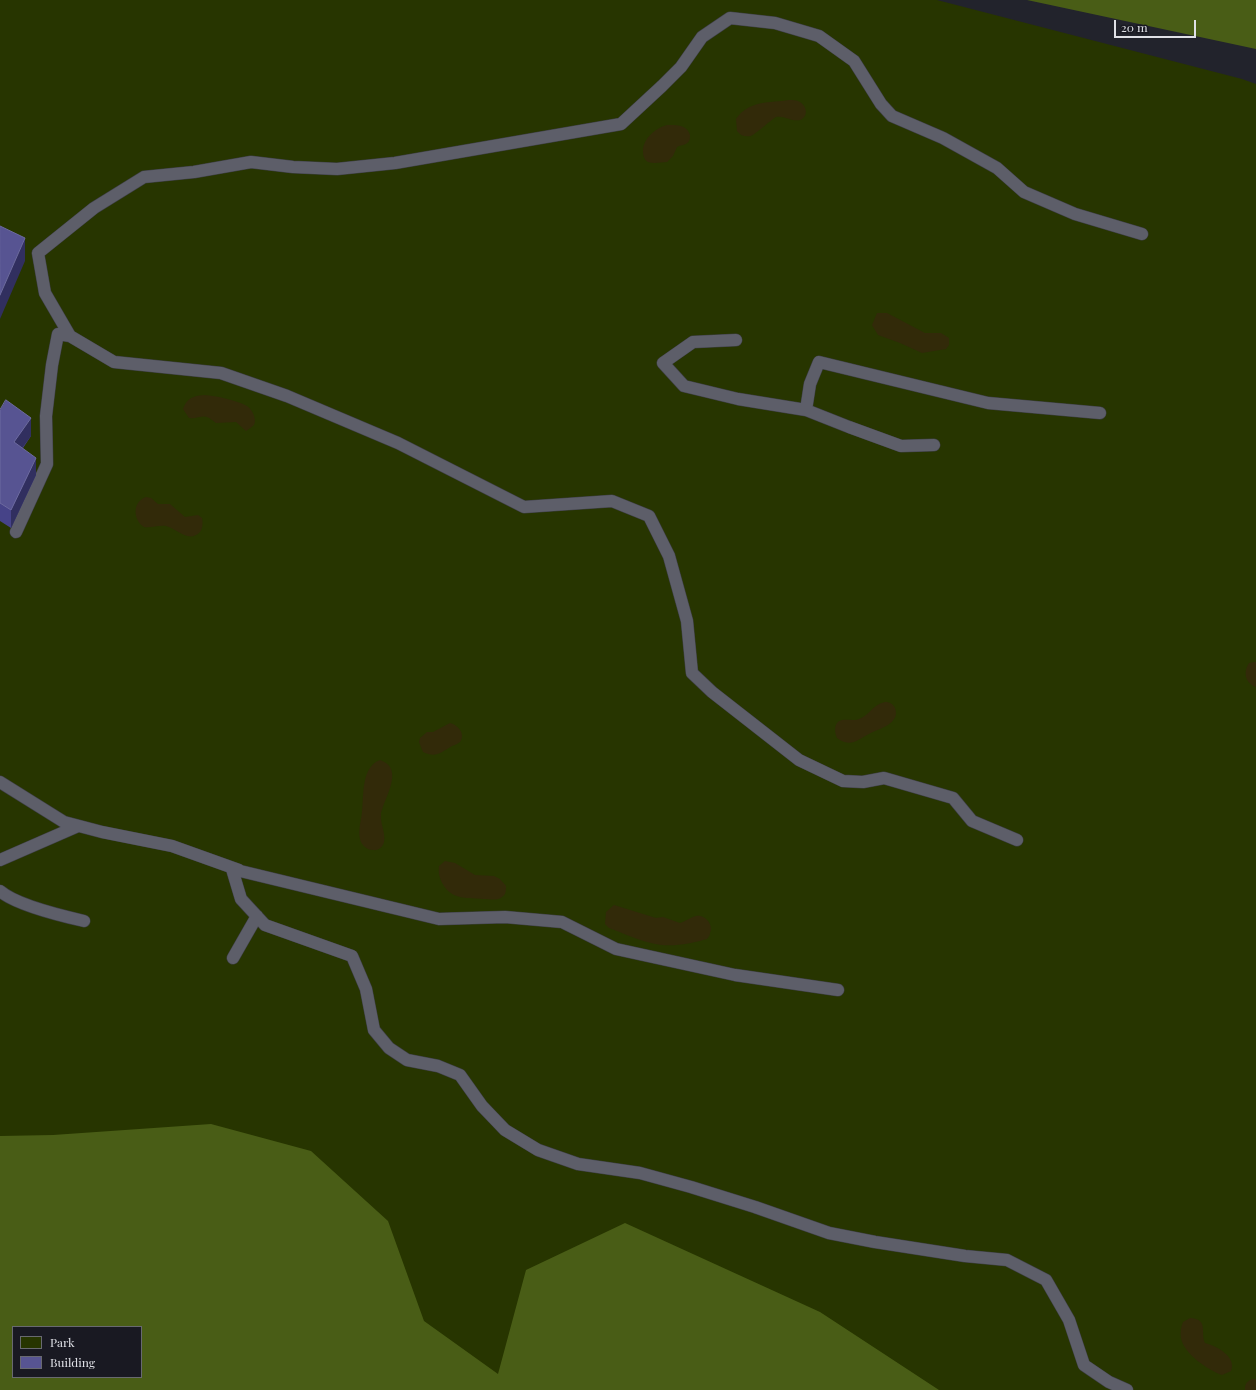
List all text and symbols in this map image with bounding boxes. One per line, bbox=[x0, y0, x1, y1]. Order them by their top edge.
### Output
scale bar bbox=[1116, 12, 1198, 38]
text: 20 m bbox=[1121, 19, 1148, 35]
legend bbox=[12, 1326, 142, 1378]
text: Park bbox=[50, 1334, 75, 1350]
text: Building bbox=[50, 1354, 95, 1370]

